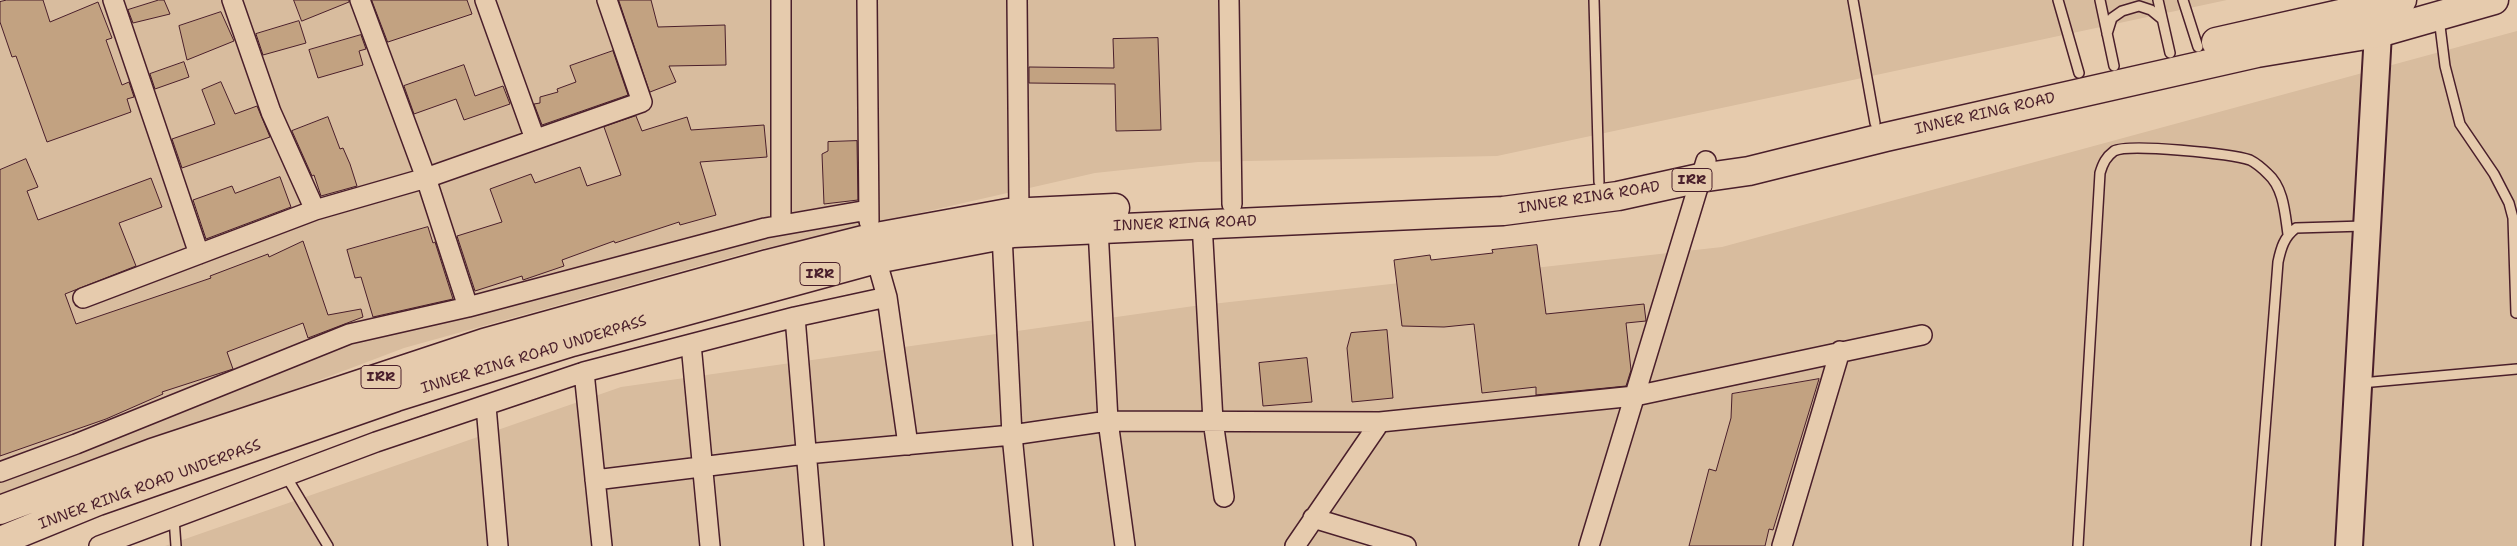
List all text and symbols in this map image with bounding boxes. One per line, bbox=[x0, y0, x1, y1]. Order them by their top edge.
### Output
street label: INNER RING ROAD bbox=[1913, 89, 2057, 139]
road number: IRR bbox=[1672, 168, 1712, 192]
street label: INNER RING ROAD bbox=[1517, 178, 1661, 218]
street label: INNER RING ROAD bbox=[1113, 212, 1257, 236]
road number: IRR bbox=[800, 262, 840, 286]
street label: INNER RING ROAD UNDERPASS bbox=[419, 312, 649, 398]
road number: IRR bbox=[361, 366, 401, 388]
street label: INNER RING ROAD UNDERPASS bbox=[36, 436, 264, 534]

